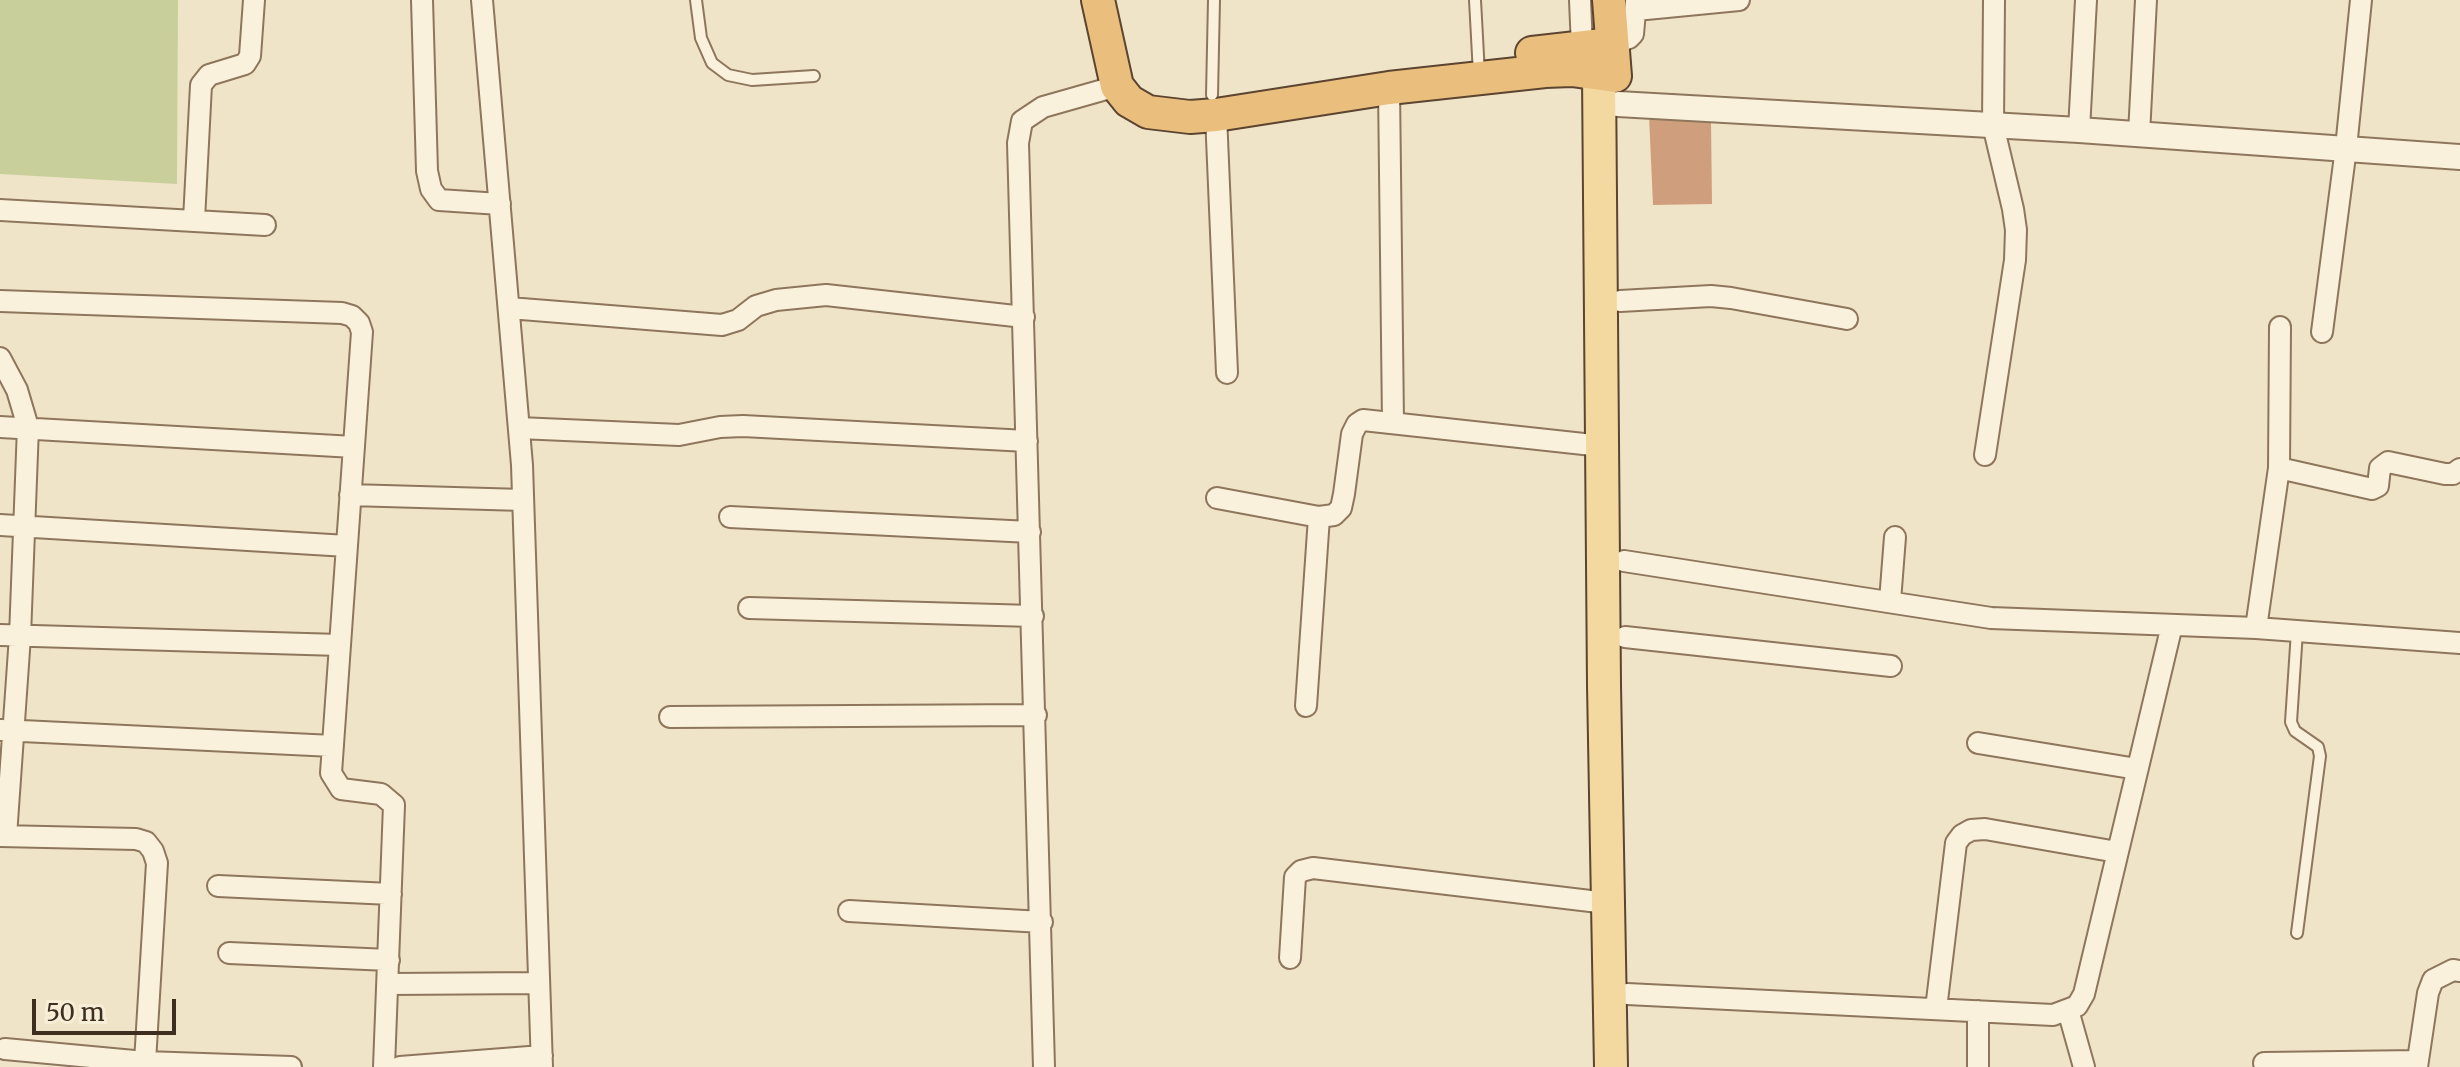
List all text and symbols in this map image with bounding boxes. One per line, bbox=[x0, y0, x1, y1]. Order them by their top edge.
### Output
scale bar bbox=[36, 983, 180, 1033]
text: 50 m bbox=[46, 997, 105, 1028]

